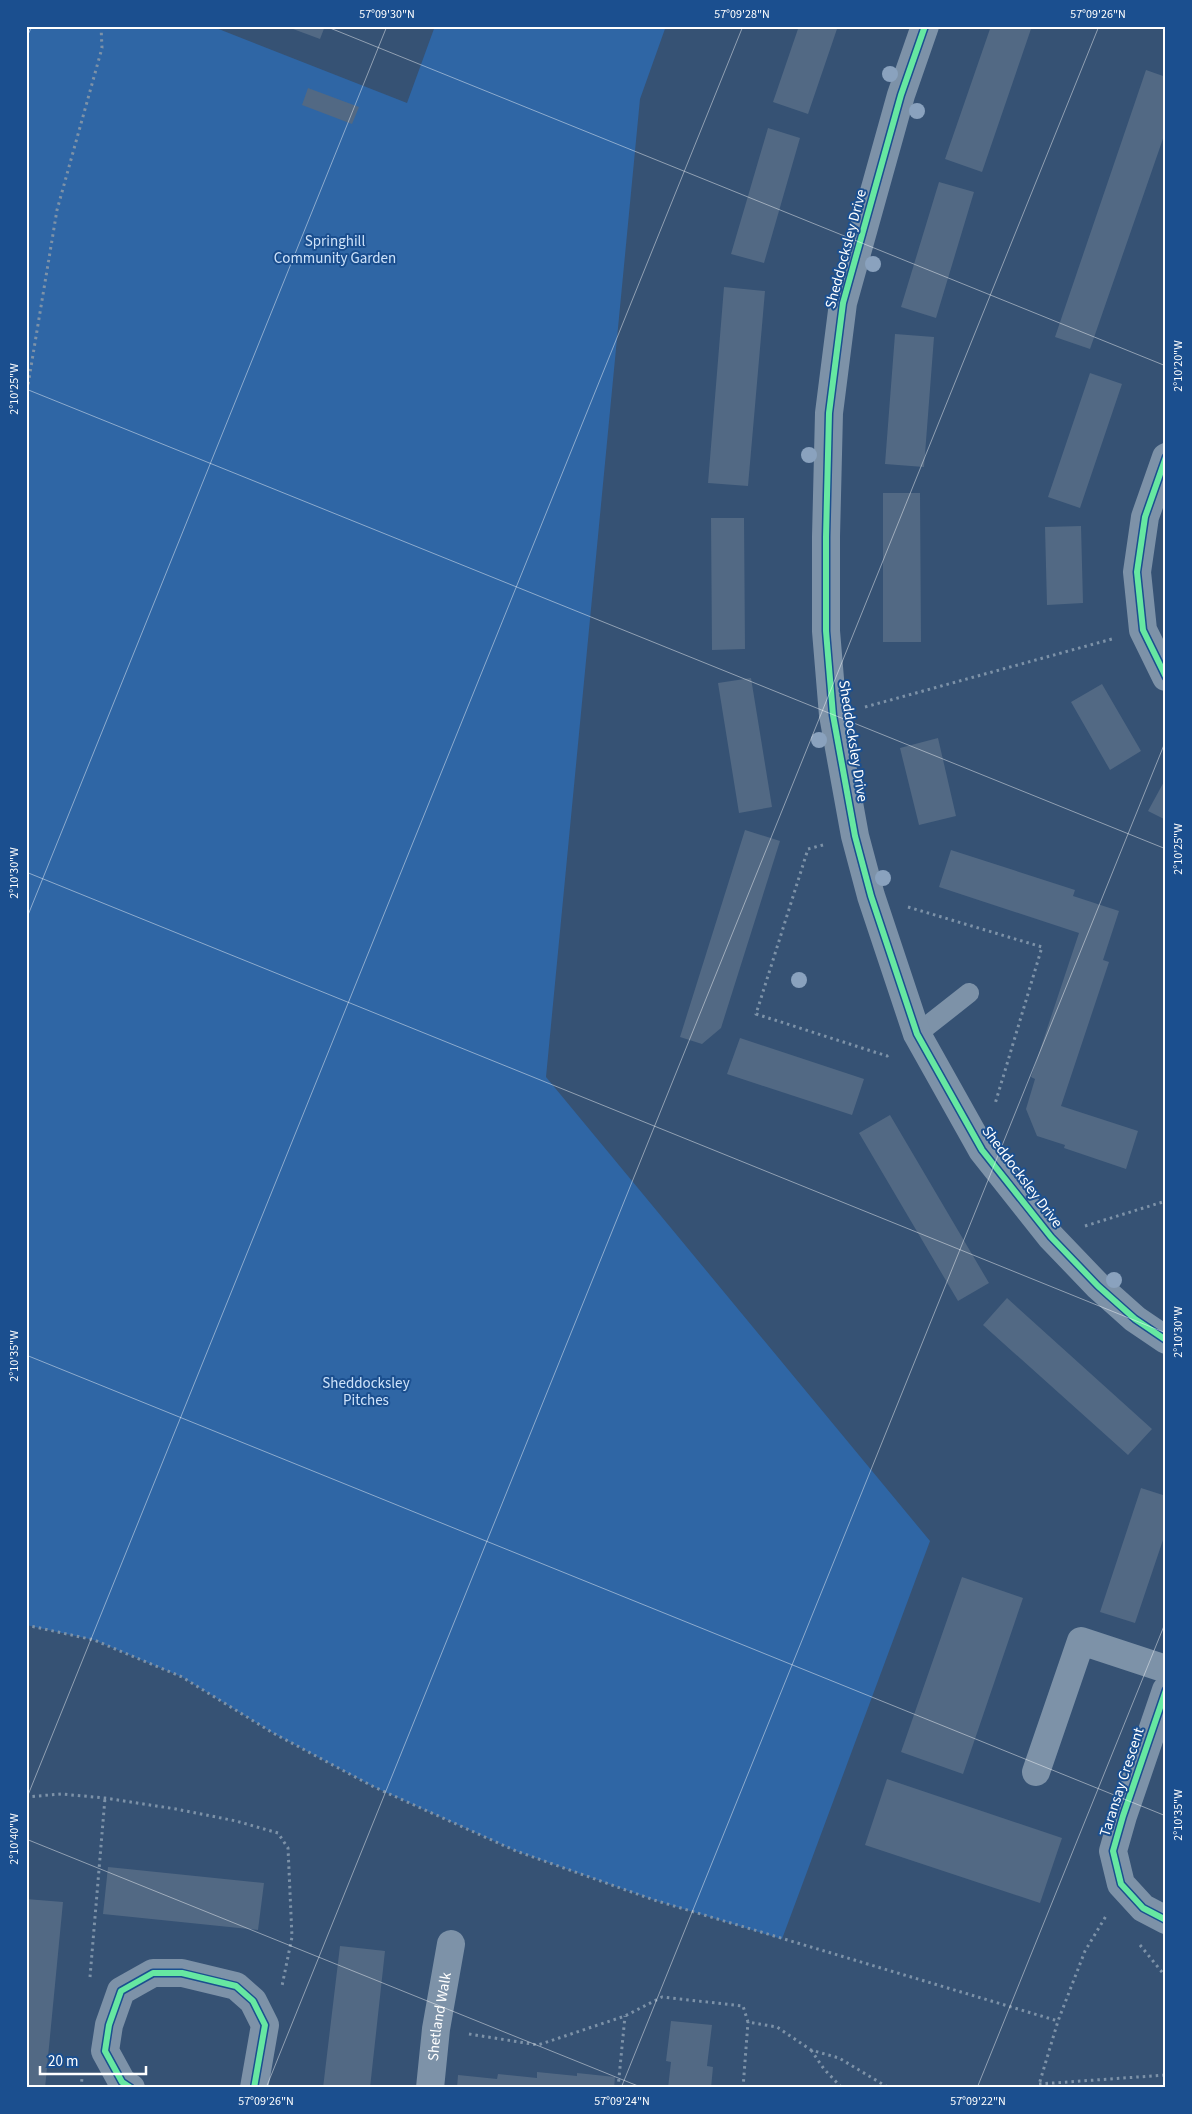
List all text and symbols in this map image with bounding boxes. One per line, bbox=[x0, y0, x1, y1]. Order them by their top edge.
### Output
text: 57°09'30"N bbox=[359, 6, 415, 23]
text: 57°09'28"N bbox=[714, 6, 770, 23]
text: 57°09'26"N bbox=[1070, 6, 1126, 23]
street label: Sheddocksley Drive bbox=[820, 187, 872, 311]
park label: Springhill Community Garden bbox=[274, 231, 396, 269]
text: 2°10'20"W bbox=[1170, 340, 1187, 392]
text: 2°10'25"W bbox=[6, 363, 23, 415]
street label: Sheddocksley Drive bbox=[833, 679, 873, 803]
text: 2°10'25"W bbox=[1170, 823, 1187, 875]
text: 2°10'30"W bbox=[6, 847, 23, 899]
street label: Sheddocksley Drive bbox=[977, 1122, 1067, 1232]
text: 2°10'30"W bbox=[1170, 1306, 1187, 1358]
text: 2°10'35"W bbox=[6, 1330, 23, 1382]
park label: Sheddocksley Pitches bbox=[322, 1373, 410, 1411]
street label: Taransay Crescent bbox=[1094, 1725, 1150, 1839]
text: 2°10'35"W bbox=[1170, 1789, 1187, 1841]
text: 2°10'40"W bbox=[6, 1813, 23, 1865]
street label: Shetland Walk bbox=[422, 1970, 456, 2062]
scale bar bbox=[40, 2044, 146, 2076]
text: 20 m bbox=[48, 2051, 78, 2072]
text: 57°09'26"N bbox=[238, 2093, 294, 2110]
text: 57°09'24"N bbox=[594, 2093, 650, 2110]
text: 57°09'22"N bbox=[950, 2093, 1006, 2110]

